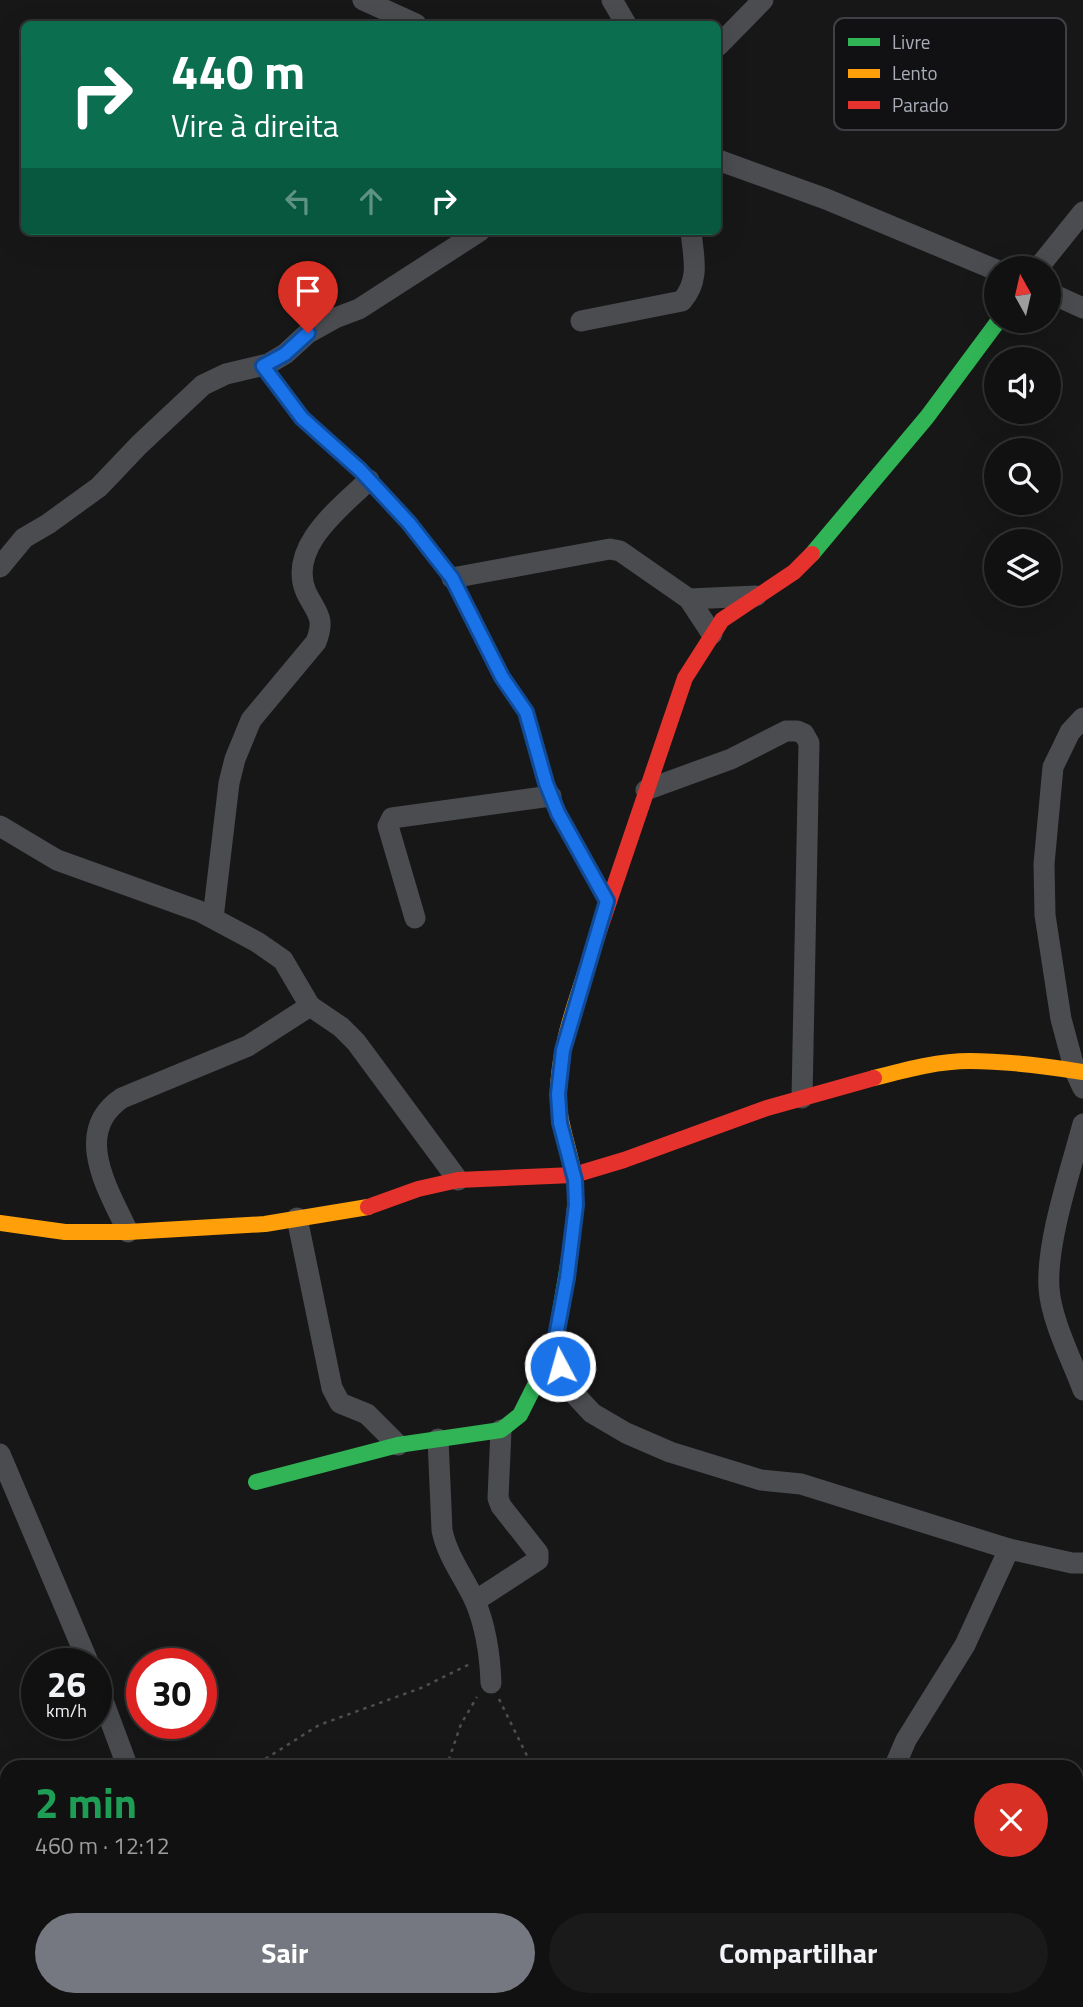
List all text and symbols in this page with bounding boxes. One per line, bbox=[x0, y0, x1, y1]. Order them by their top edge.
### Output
legend bbox=[834, 18, 1066, 130]
text: Livre bbox=[892, 27, 930, 56]
text: 440 m bbox=[171, 33, 305, 108]
icon: right bbox=[56, 49, 147, 140]
text: Lento bbox=[892, 58, 937, 87]
text: Parado bbox=[892, 90, 949, 119]
text: Vire à direita bbox=[171, 101, 339, 149]
icon: left bbox=[279, 182, 317, 220]
icon: ahead bbox=[352, 182, 390, 220]
icon: right bbox=[425, 182, 463, 220]
north arrow bbox=[984, 256, 1060, 332]
map controls bbox=[984, 256, 1061, 606]
pin bbox=[278, 261, 338, 333]
icon: arrive bbox=[289, 272, 327, 310]
button: sound bbox=[984, 347, 1061, 424]
button: search bbox=[984, 438, 1061, 515]
button: layers bbox=[984, 529, 1061, 606]
position arrow bbox=[523, 1329, 597, 1403]
speed limit sign: 30 bbox=[126, 1648, 217, 1739]
text: 26 bbox=[47, 1657, 86, 1711]
text: km/h bbox=[46, 1697, 87, 1724]
text: 2 min bbox=[35, 1770, 137, 1834]
button: close bbox=[974, 1783, 1048, 1857]
text: 460 m · 12:12 bbox=[35, 1828, 170, 1863]
button: Sair bbox=[35, 1913, 535, 1993]
button: Compartilhar bbox=[549, 1913, 1048, 1993]

